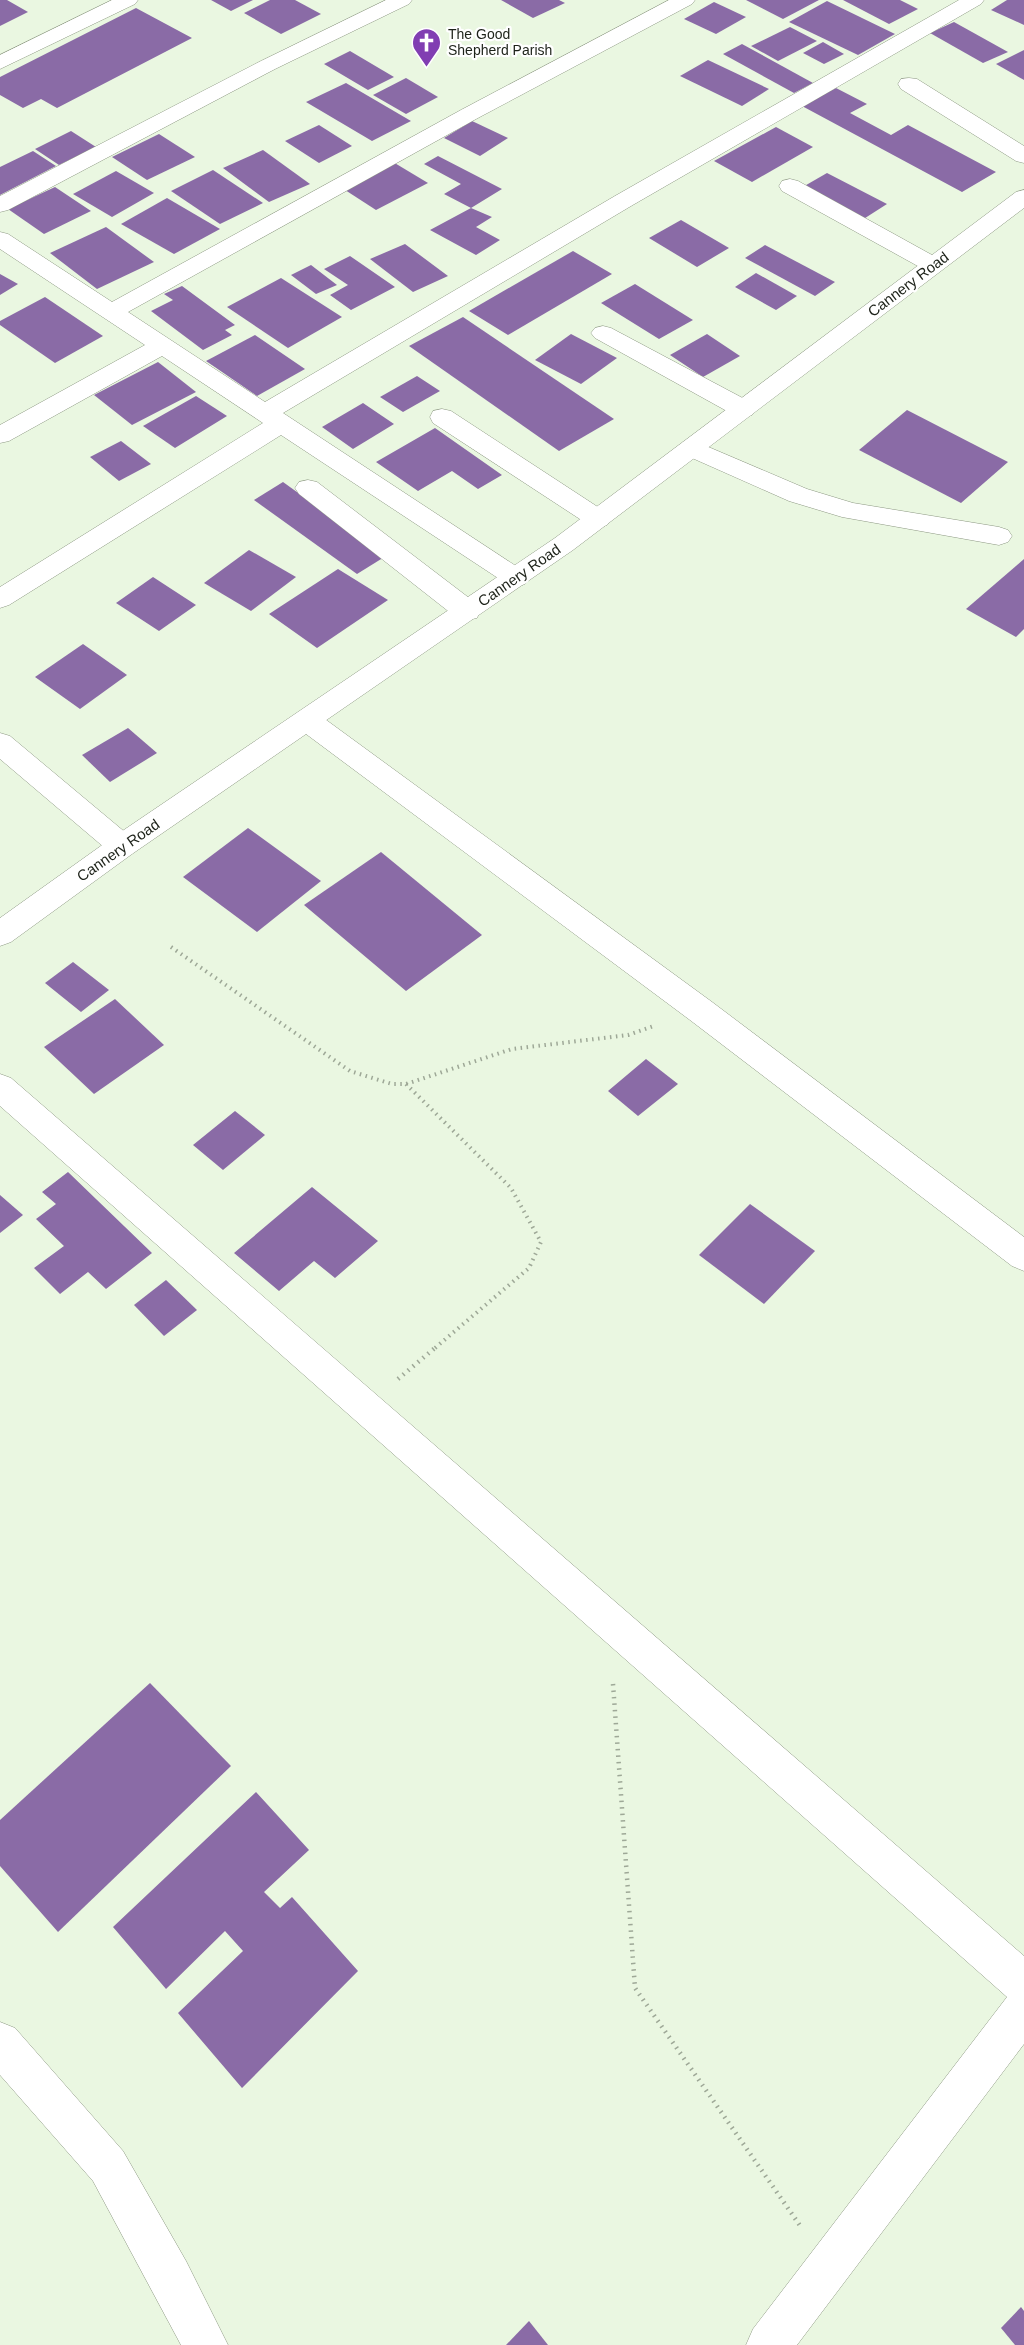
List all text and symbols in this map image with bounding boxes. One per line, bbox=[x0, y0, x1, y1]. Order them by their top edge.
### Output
church icon: The Good Shepherd Parish bbox=[411, 26, 443, 68]
place label: The Good Shepherd Parish bbox=[448, 26, 552, 58]
street label: Cannery Road bbox=[864, 248, 952, 320]
street label: Cannery Road bbox=[475, 540, 563, 610]
street label: Cannery Road bbox=[74, 815, 162, 885]

